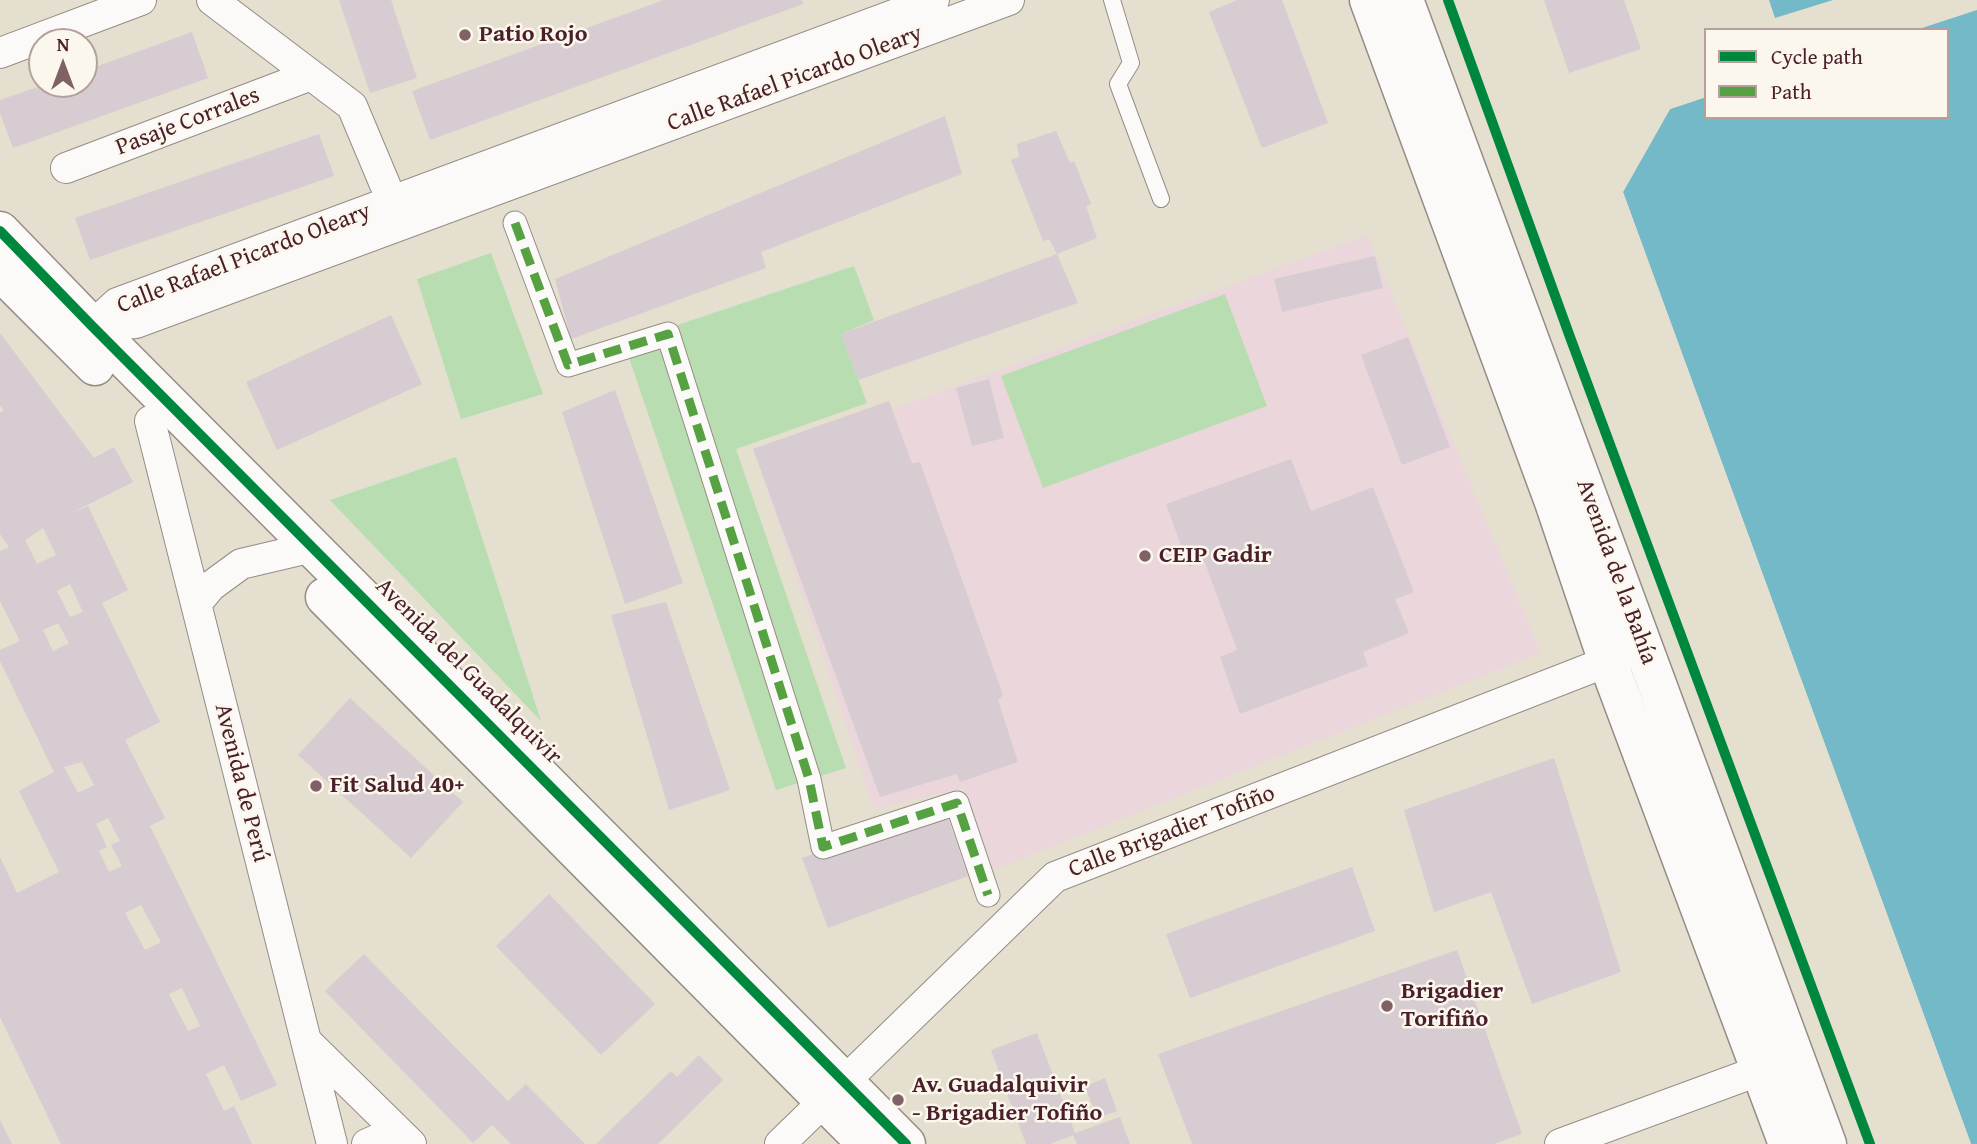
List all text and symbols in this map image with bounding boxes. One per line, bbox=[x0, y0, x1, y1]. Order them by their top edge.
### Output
street label: Calle Rafael Picardo Oleary bbox=[664, 19, 926, 139]
place label: Patio Rojo bbox=[479, 21, 587, 49]
marker: Patio Rojo bbox=[457, 27, 473, 43]
north arrow bbox=[28, 28, 98, 98]
legend bbox=[1704, 28, 1949, 119]
text: N bbox=[57, 30, 69, 58]
text: Cycle path bbox=[1771, 41, 1863, 72]
text: Path bbox=[1771, 76, 1811, 107]
street label: Pasaje Corrales bbox=[112, 81, 264, 163]
street label: Calle Rafael Picardo Oleary bbox=[113, 197, 375, 321]
street label: Avenida de la Bahía bbox=[1569, 475, 1663, 669]
place label: CEIP Gadir bbox=[1159, 542, 1272, 570]
marker: CEIP Gadir bbox=[1137, 548, 1153, 564]
street label: Avenida del Guadalquivir bbox=[369, 573, 567, 771]
street label: Avenida de Perú bbox=[207, 701, 275, 865]
place label: Fit Salud 40+ bbox=[330, 772, 464, 800]
marker: Fit Salud 40+ bbox=[308, 778, 324, 794]
street label: Calle Brigadier Tofiño bbox=[1065, 779, 1279, 885]
place label: Brigadier Torifiño bbox=[1401, 978, 1503, 1034]
marker: Brigadier Torifiño bbox=[1379, 998, 1395, 1014]
place label: Av. Guadalquivir - Brigadier Tofiño bbox=[912, 1072, 1102, 1128]
marker: Av. Guadalquivir - Brigadier Tofiño bbox=[890, 1092, 906, 1108]

